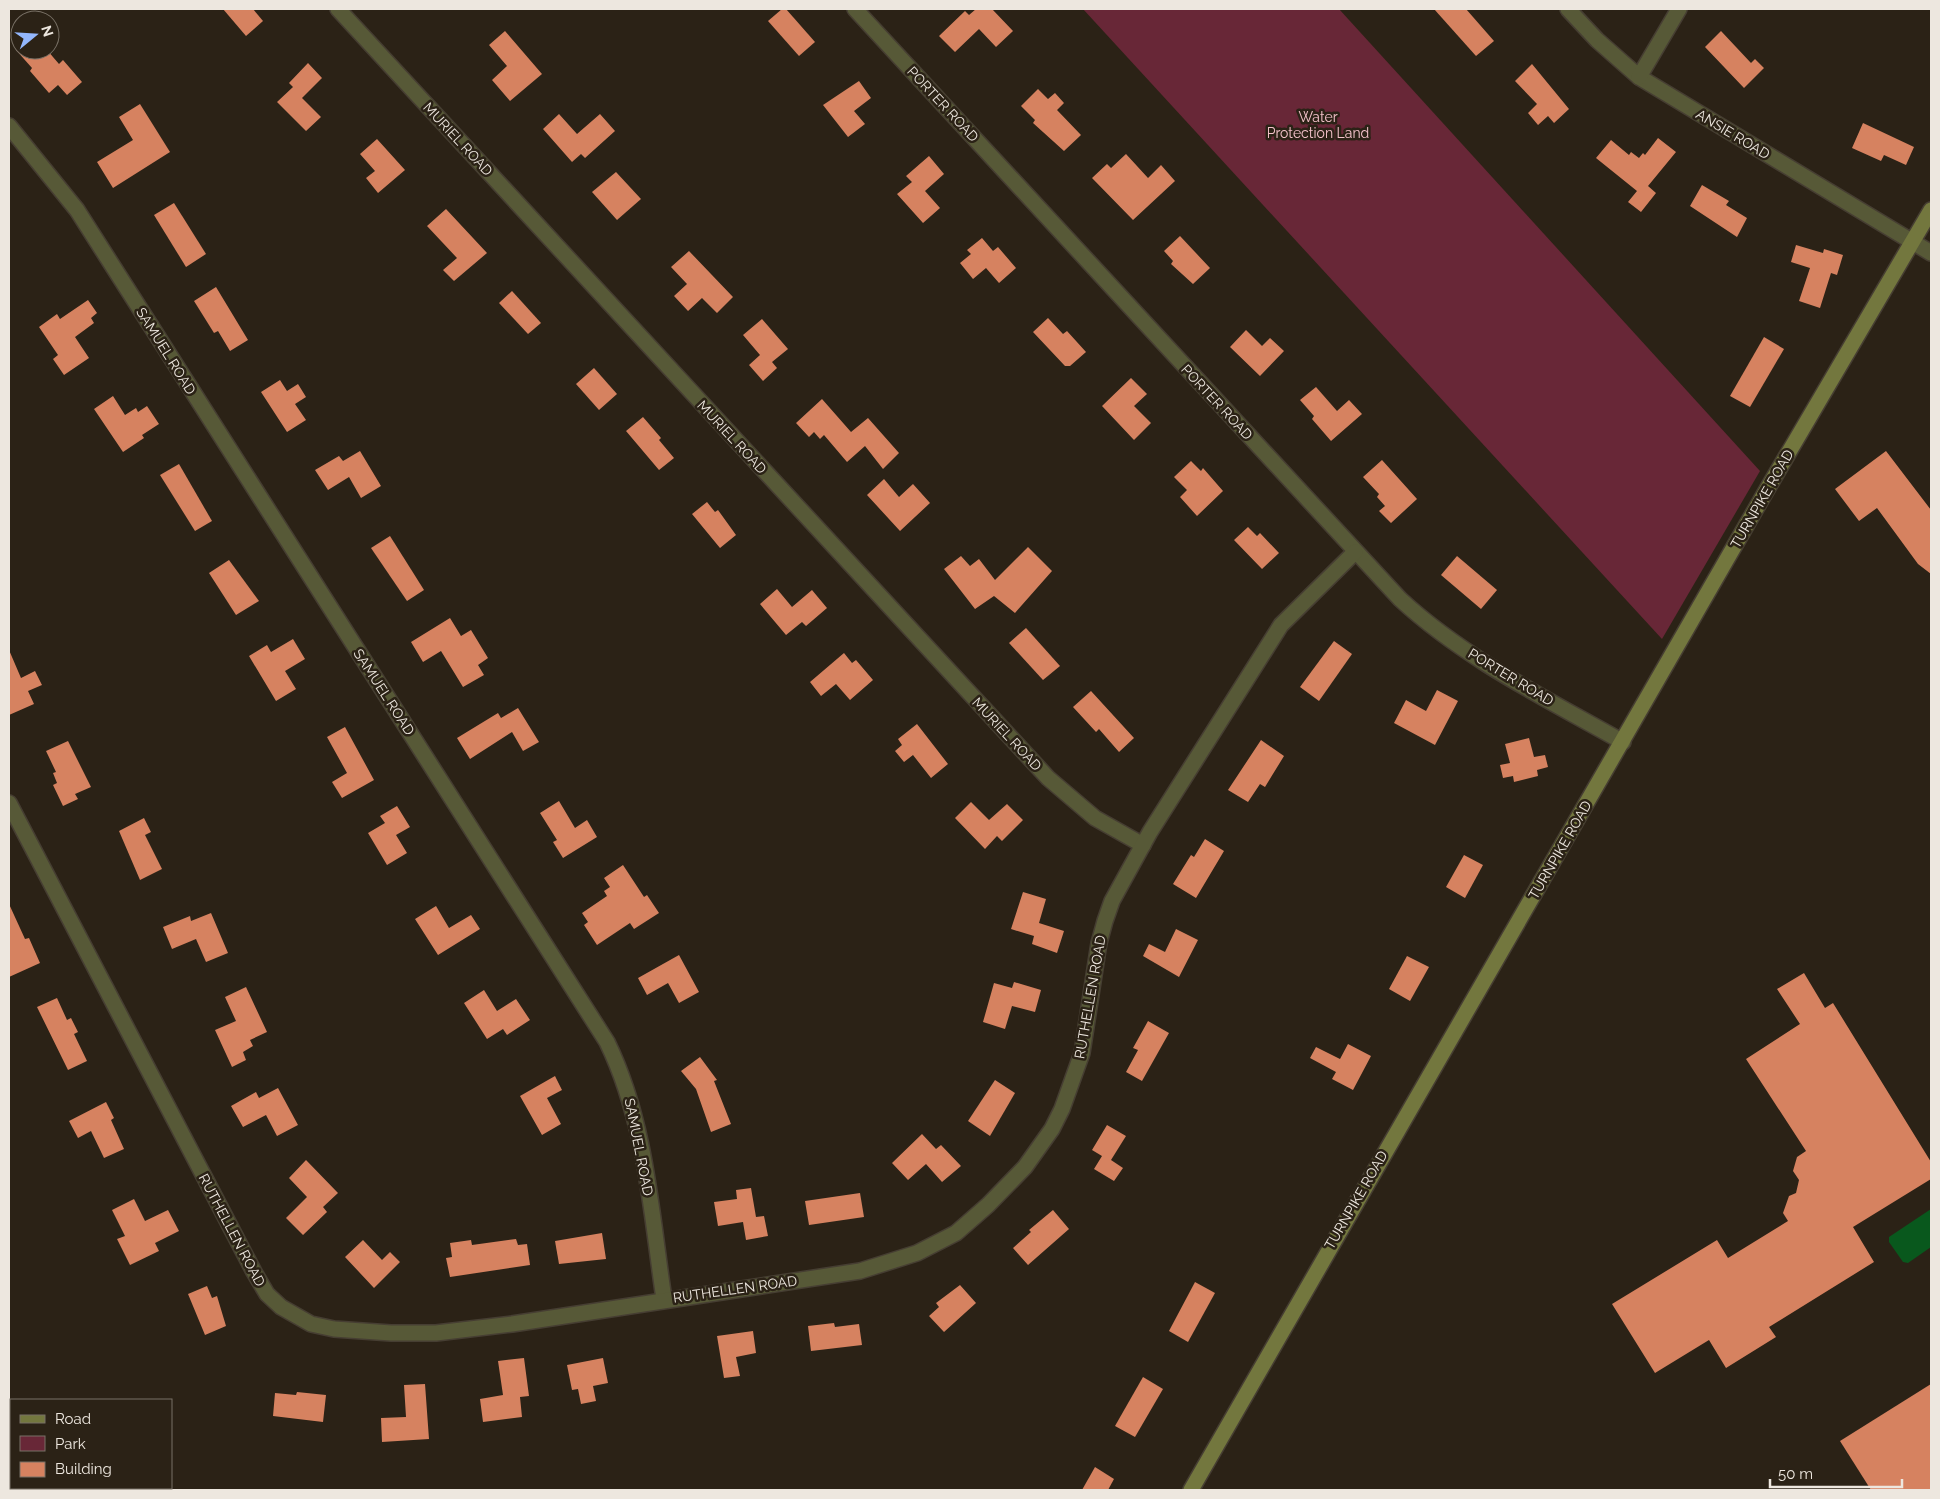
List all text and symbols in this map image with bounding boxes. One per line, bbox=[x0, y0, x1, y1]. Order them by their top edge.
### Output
north arrow bbox=[10, 10, 60, 60]
text: N bbox=[38, 23, 57, 39]
street label: PORTER ROAD bbox=[904, 63, 982, 145]
street label: MURIEL ROAD bbox=[420, 99, 496, 179]
street label: ANSIE ROAD bbox=[1693, 106, 1773, 162]
park label: Water Protection Land bbox=[1267, 109, 1369, 141]
street label: SAMUEL ROAD bbox=[133, 305, 199, 397]
street label: PORTER ROAD bbox=[1178, 361, 1256, 443]
street label: MURIEL ROAD bbox=[694, 397, 770, 477]
street label: TURNPIKE ROAD bbox=[1727, 447, 1797, 551]
street label: PORTER ROAD bbox=[1465, 645, 1557, 709]
street label: SAMUEL ROAD bbox=[350, 646, 418, 738]
street label: MURIEL ROAD bbox=[969, 694, 1045, 774]
street label: TURNPIKE ROAD bbox=[1525, 798, 1595, 902]
street label: RUTHELLEN ROAD bbox=[1071, 934, 1109, 1060]
street label: SAMUEL ROAD bbox=[622, 1097, 656, 1197]
street label: TURNPIKE ROAD bbox=[1321, 1148, 1391, 1252]
street label: RUTHELLEN ROAD bbox=[196, 1171, 268, 1289]
street label: RUTHELLEN ROAD bbox=[672, 1272, 798, 1306]
legend bbox=[10, 1399, 172, 1489]
text: Road bbox=[55, 1410, 91, 1428]
text: Park bbox=[55, 1435, 86, 1453]
scale bar bbox=[1770, 1456, 1902, 1488]
text: Building bbox=[55, 1460, 112, 1478]
text: 50 m bbox=[1778, 1465, 1813, 1483]

